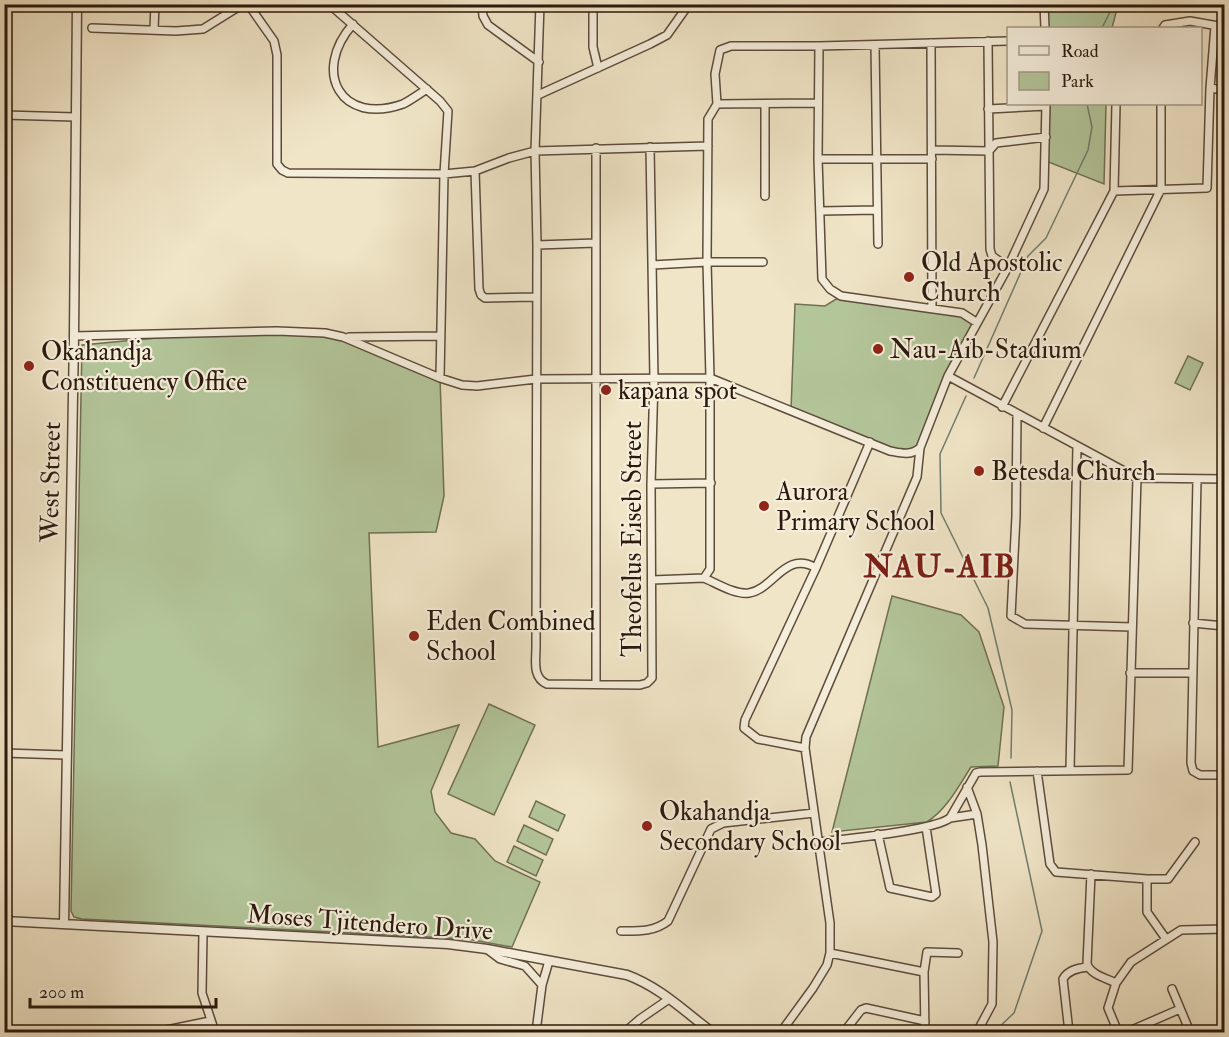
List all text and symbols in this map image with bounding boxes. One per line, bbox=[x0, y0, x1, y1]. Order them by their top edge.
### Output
legend bbox=[1007, 27, 1202, 105]
text: Road bbox=[1061, 40, 1099, 63]
text: Park bbox=[1061, 70, 1094, 93]
place label: Old Apostolic Church bbox=[921, 247, 1063, 309]
marker: Old Apostolic Church bbox=[902, 270, 916, 284]
place label: Nau-Aib-Stadium bbox=[890, 334, 1082, 366]
place label: Okahandja Constituency Office bbox=[41, 336, 247, 398]
marker: Nau-Aib-Stadium bbox=[871, 342, 885, 356]
marker: Okahandja Constituency Office bbox=[22, 359, 36, 373]
place label: kapana spot bbox=[618, 375, 737, 408]
marker: kapana spot bbox=[599, 383, 613, 397]
street label: Theofelus Eiseb Street bbox=[617, 421, 649, 657]
street label: West Street bbox=[34, 422, 68, 544]
place label: Betesda Church bbox=[991, 456, 1156, 488]
marker: Betesda Church bbox=[972, 464, 986, 478]
place label: Aurora Primary School bbox=[775, 476, 936, 538]
marker: Aurora Primary School bbox=[757, 499, 771, 513]
district label: NAU-AIB bbox=[863, 547, 1016, 587]
place label: Eden Combined School bbox=[426, 606, 596, 668]
marker: Eden Combined School bbox=[407, 629, 421, 643]
place label: Okahandja Secondary School bbox=[659, 796, 841, 858]
marker: Okahandja Secondary School bbox=[640, 819, 654, 833]
street label: Moses Tjitendero Drive bbox=[246, 898, 494, 948]
scale bar bbox=[30, 971, 216, 1009]
text: 200 m bbox=[39, 981, 84, 1004]

